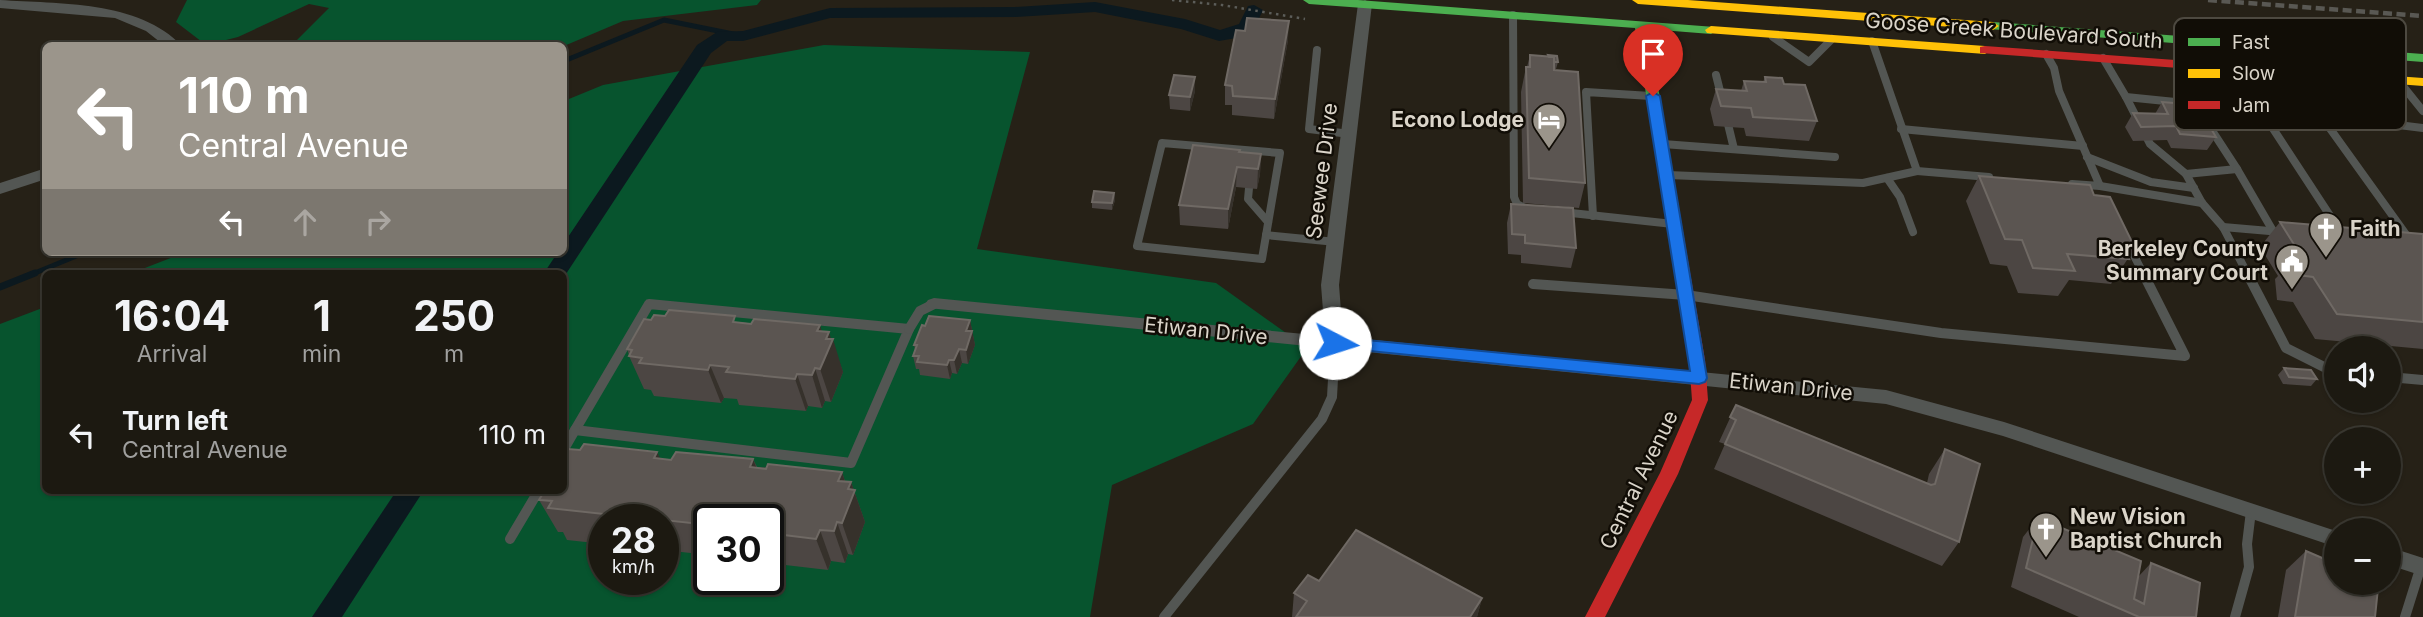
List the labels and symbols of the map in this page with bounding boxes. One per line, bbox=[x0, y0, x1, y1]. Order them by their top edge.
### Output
street label: Goose Creek Boulevard South bbox=[1864, 8, 2164, 53]
legend bbox=[2174, 18, 2406, 130]
pin bbox=[1623, 24, 1683, 96]
text: Fast bbox=[2232, 31, 2270, 54]
text: Slow bbox=[2232, 62, 2275, 85]
text: Jam bbox=[2232, 94, 2270, 117]
street label: Seewee Drive bbox=[1301, 101, 1342, 240]
hotel icon: Econo Lodge bbox=[1530, 101, 1568, 150]
place label: Econo Lodge bbox=[1391, 107, 1524, 132]
church icon: Faith bbox=[2307, 210, 2345, 259]
place label: Faith bbox=[2350, 216, 2401, 241]
place label: Berkeley County Summary Court bbox=[2098, 236, 2268, 285]
public building icon: Berkeley County Summary Court bbox=[2273, 242, 2311, 291]
position arrow bbox=[1298, 306, 1372, 380]
street label: Etiwan Drive bbox=[1143, 312, 1269, 349]
street label: Etiwan Drive bbox=[1728, 368, 1854, 405]
street label: Central Avenue bbox=[1594, 406, 1683, 553]
speed limit sign: 30 bbox=[693, 504, 784, 595]
place label: New Vision Baptist Church bbox=[2070, 504, 2222, 553]
church icon: New Vision Baptist Church bbox=[2027, 510, 2065, 559]

